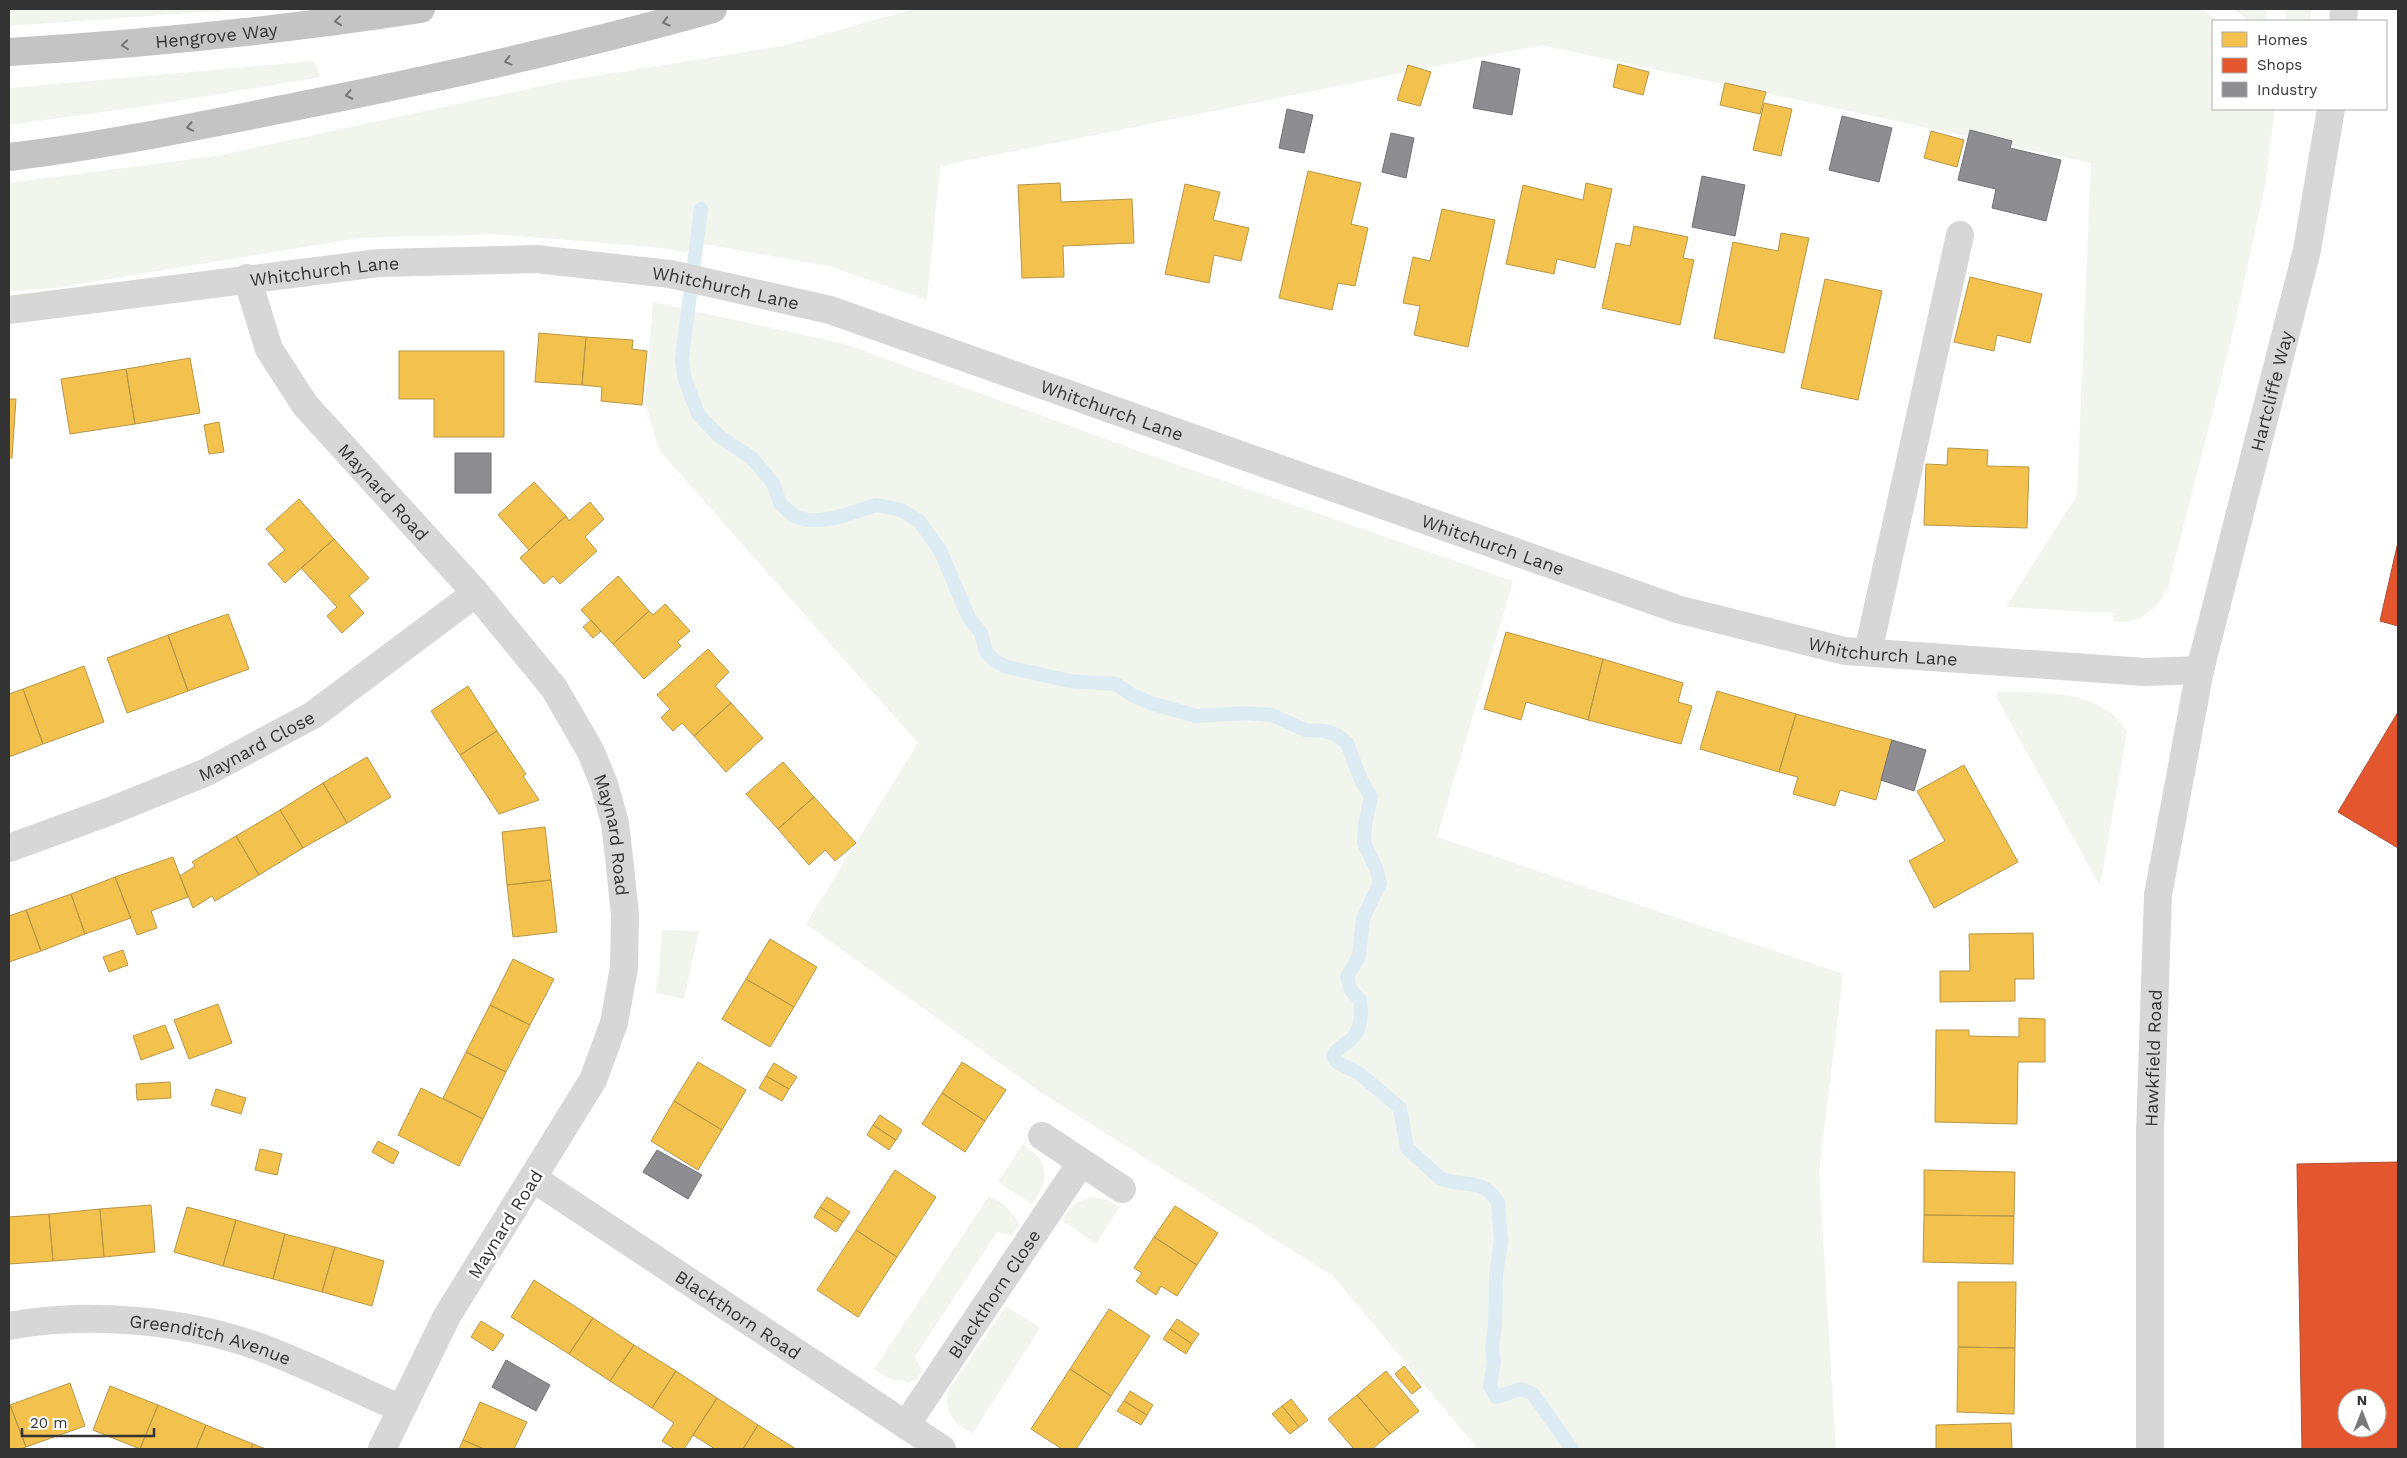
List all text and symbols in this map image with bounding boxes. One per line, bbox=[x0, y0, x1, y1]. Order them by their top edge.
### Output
one-way arrow bbox=[334, 15, 342, 26]
one-way arrow bbox=[662, 16, 670, 27]
street label: Hengrove Way bbox=[154, 18, 279, 52]
legend bbox=[2212, 20, 2387, 110]
text: Homes bbox=[2257, 31, 2308, 49]
one-way arrow bbox=[120, 39, 128, 50]
one-way arrow bbox=[504, 55, 513, 66]
text: Shops bbox=[2257, 56, 2302, 74]
text: Industry bbox=[2257, 81, 2318, 99]
one-way arrow bbox=[345, 90, 354, 100]
one-way arrow bbox=[186, 122, 195, 132]
street label: Whitchurch Lane bbox=[249, 252, 399, 290]
street label: Whitchurch Lane bbox=[651, 262, 801, 313]
street label: Hartcliffe Way bbox=[2246, 328, 2297, 453]
street label: Whitchurch Lane bbox=[1038, 375, 1186, 444]
street label: Maynard Road bbox=[334, 439, 433, 545]
street label: Whitchurch Lane bbox=[1419, 509, 1567, 579]
street label: Whitchurch Lane bbox=[1806, 632, 1958, 669]
street label: Maynard Close bbox=[195, 706, 318, 785]
street label: Maynard Road bbox=[590, 770, 633, 897]
street label: Hawkfield Road bbox=[2140, 989, 2165, 1127]
street label: Maynard Road bbox=[463, 1166, 547, 1282]
street label: Blackthorn Close bbox=[943, 1225, 1044, 1362]
street label: Blackthorn Road bbox=[672, 1265, 805, 1363]
street label: Greenditch Avenue bbox=[129, 1310, 294, 1369]
north arrow bbox=[2337, 1388, 2387, 1438]
text: N bbox=[2357, 1392, 2367, 1408]
scale bar bbox=[22, 1406, 155, 1438]
text: 20 m bbox=[30, 1414, 68, 1432]

